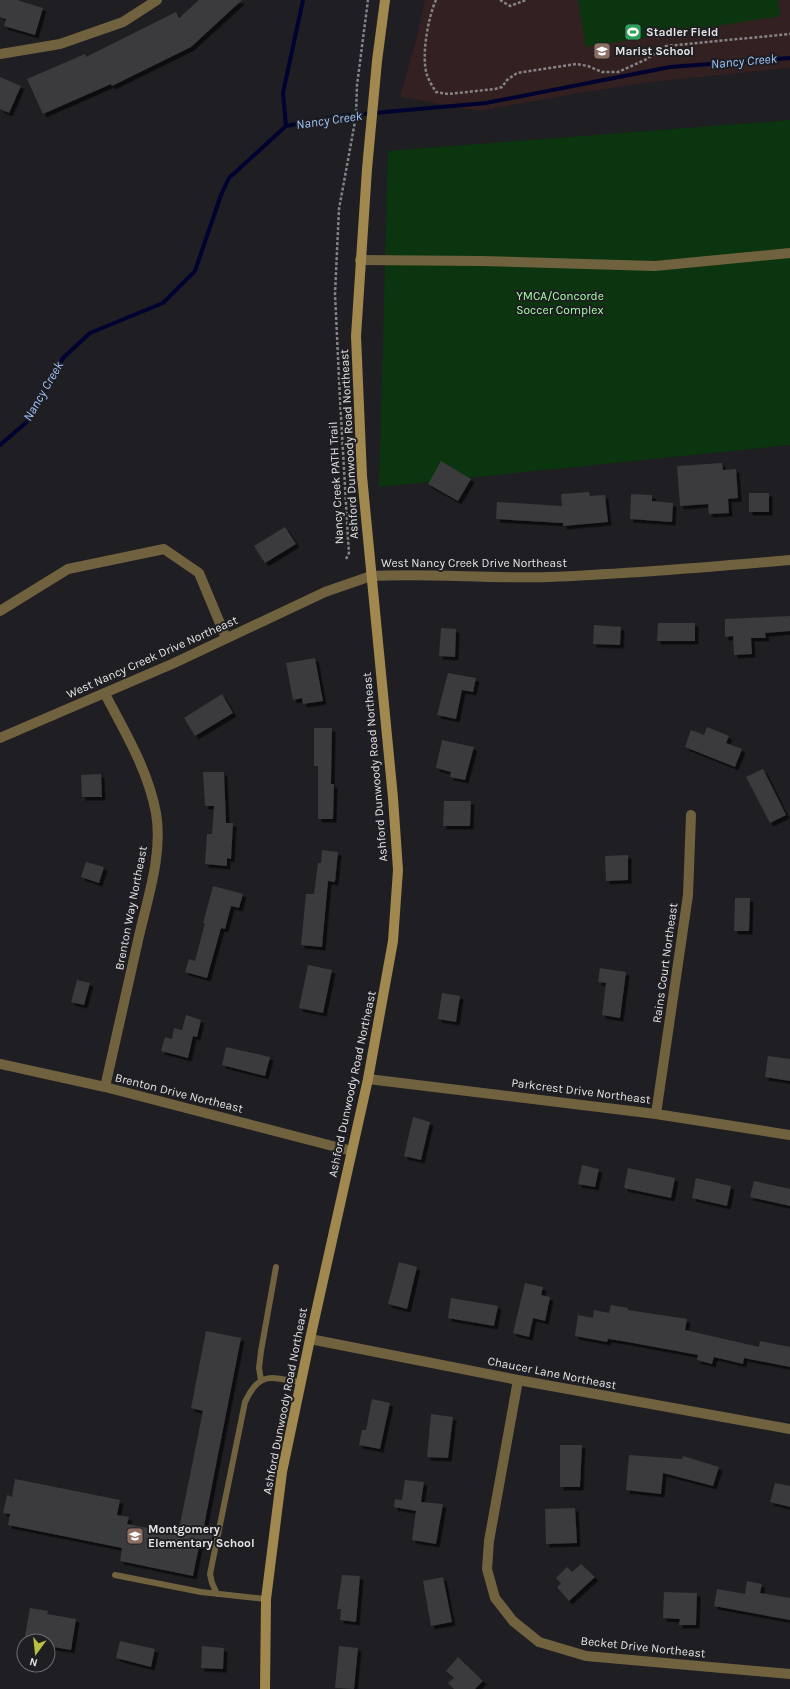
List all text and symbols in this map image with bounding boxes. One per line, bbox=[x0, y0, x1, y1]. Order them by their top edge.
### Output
sports icon: Stadler Field bbox=[623, 22, 643, 42]
place label: Stadler Field bbox=[646, 25, 718, 39]
school or university icon: Marist School bbox=[592, 41, 612, 61]
place label: Marist School bbox=[615, 44, 694, 58]
water label: Nancy Creek bbox=[710, 51, 778, 71]
water label: Nancy Creek bbox=[295, 108, 363, 132]
park label: YMCA/Concorde Soccer Complex bbox=[516, 289, 604, 317]
street label: Ashford Dunwoody Road Northeast bbox=[337, 348, 361, 539]
water label: Nancy Creek bbox=[20, 358, 66, 423]
street label: Nancy Creek PATH Trail bbox=[326, 421, 346, 545]
street label: West Nancy Creek Drive Northeast bbox=[381, 556, 567, 570]
street label: West Nancy Creek Drive Northeast bbox=[64, 613, 240, 701]
street label: Ashford Dunwoody Road Northeast bbox=[360, 671, 390, 862]
street label: Brenton Way Northeast bbox=[112, 844, 150, 971]
street label: Rains Court Northeast bbox=[650, 902, 680, 1024]
street label: Ashford Dunwoody Road Northeast bbox=[325, 989, 379, 1178]
street label: Brenton Drive Northeast bbox=[113, 1070, 245, 1116]
street label: Parkcrest Drive Northeast bbox=[511, 1076, 652, 1107]
street label: Ashford Dunwoody Road Northeast bbox=[260, 1306, 310, 1496]
street label: Chaucer Lane Northeast bbox=[486, 1354, 618, 1392]
place label: Montgomery Elementary School bbox=[148, 1522, 255, 1550]
school or university icon: Montgomery Elementary School bbox=[125, 1526, 145, 1546]
north arrow bbox=[16, 1633, 56, 1673]
street label: Becket Drive Northeast bbox=[580, 1633, 707, 1661]
text: N bbox=[28, 1655, 39, 1669]

